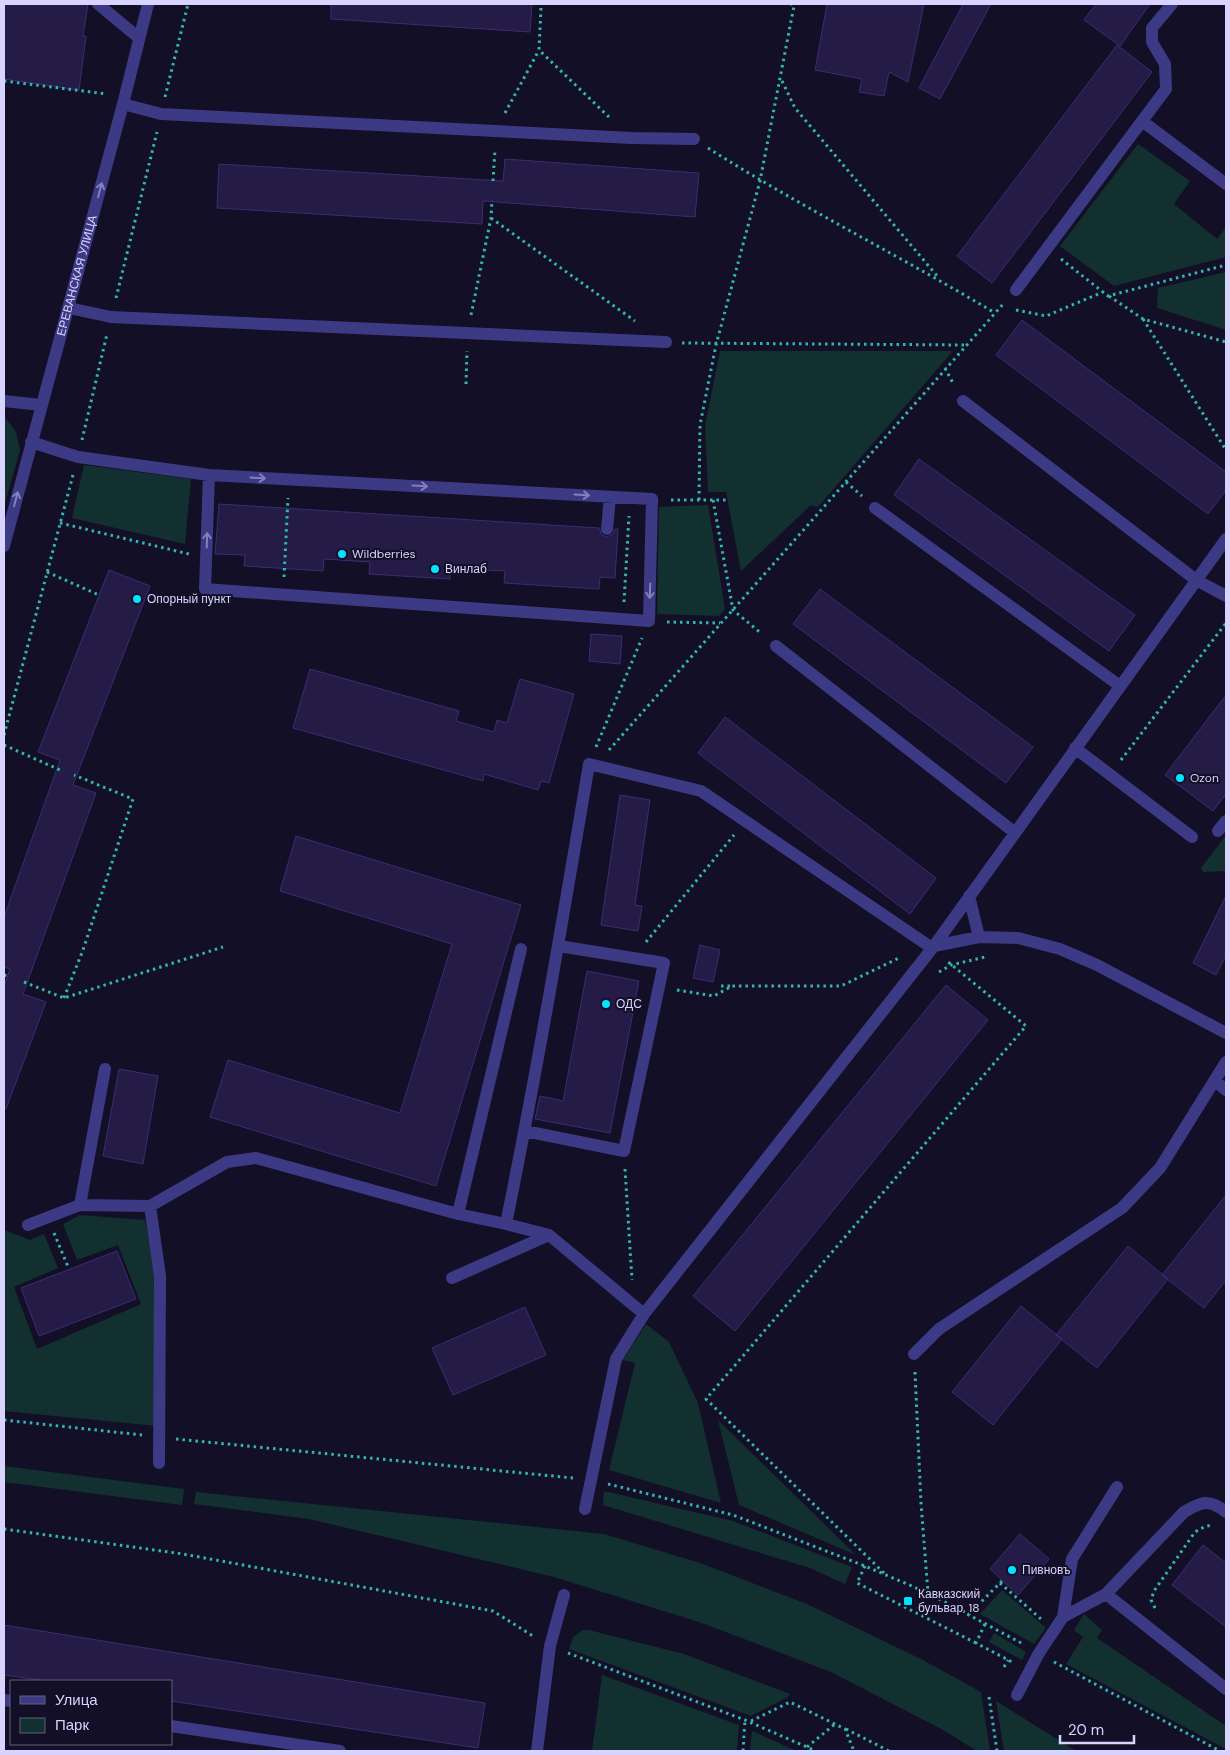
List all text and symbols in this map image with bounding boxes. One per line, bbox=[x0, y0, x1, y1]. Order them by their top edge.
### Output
one-way arrow bbox=[96, 182, 105, 198]
street label: ЕРЕВАНСКАЯ УЛИЦА bbox=[53, 213, 101, 338]
one-way arrow bbox=[249, 473, 265, 482]
one-way arrow bbox=[412, 482, 428, 491]
one-way arrow bbox=[12, 491, 21, 507]
one-way arrow bbox=[574, 491, 590, 500]
one-way arrow bbox=[202, 532, 211, 548]
place label: Wildberries bbox=[352, 546, 416, 562]
marker: Wildberries bbox=[336, 548, 348, 560]
place label: Винлаб bbox=[445, 561, 487, 577]
marker: Винлаб bbox=[429, 563, 441, 575]
one-way arrow bbox=[645, 583, 654, 599]
place label: Опорный пункт bbox=[147, 591, 232, 607]
marker: Опорный пункт bbox=[131, 593, 143, 605]
place label: Ozon bbox=[1190, 770, 1219, 786]
marker: Ozon bbox=[1174, 772, 1186, 784]
place label: ОДС bbox=[616, 996, 642, 1012]
marker: ОДС bbox=[600, 998, 612, 1010]
place label: Пивновъ bbox=[1022, 1562, 1071, 1578]
marker: Пивновъ bbox=[1006, 1564, 1018, 1576]
place label: Кавказский бульвар, 18 bbox=[918, 1586, 980, 1616]
marker: Кавказский бульвар, 18 bbox=[902, 1595, 914, 1607]
legend bbox=[10, 1680, 172, 1745]
text: Улица bbox=[55, 1690, 98, 1710]
scale bar bbox=[1060, 1712, 1134, 1744]
text: Парк bbox=[55, 1715, 89, 1735]
text: 20 m bbox=[1068, 1720, 1104, 1740]

